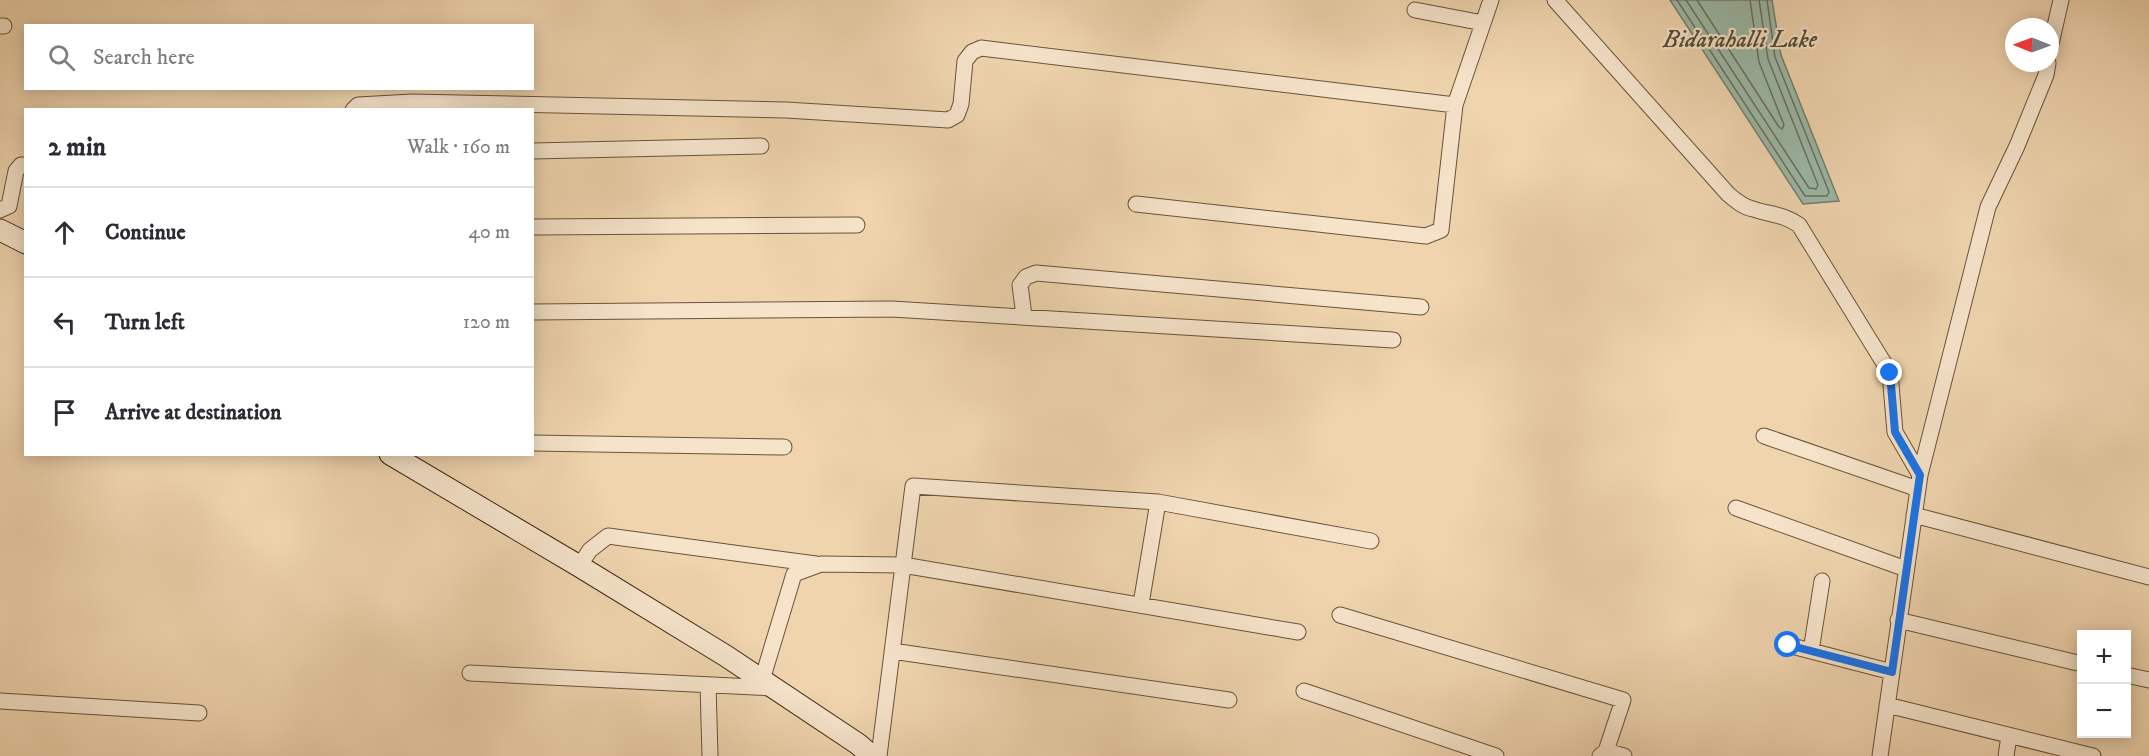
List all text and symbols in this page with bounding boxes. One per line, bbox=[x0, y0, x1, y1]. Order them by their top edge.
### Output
north arrow bbox=[2005, 18, 2059, 72]
search box bbox=[24, 24, 534, 90]
water label: Bidarahalli Lake bbox=[1662, 25, 1818, 55]
icon: search bbox=[45, 41, 78, 74]
text: Search here bbox=[93, 44, 195, 71]
text: 2 min bbox=[48, 131, 106, 164]
text: Walk · 160 m bbox=[407, 135, 510, 160]
icon: ahead bbox=[48, 216, 81, 249]
text: Continue bbox=[105, 219, 186, 246]
text: 40 m bbox=[468, 220, 510, 245]
icon: left bbox=[48, 306, 81, 339]
text: Turn left bbox=[105, 309, 185, 336]
text: 120 m bbox=[463, 310, 510, 335]
route end bbox=[1876, 359, 1902, 385]
icon: arrive bbox=[48, 396, 81, 429]
text: Arrive at destination bbox=[105, 399, 282, 426]
map controls bbox=[2077, 630, 2131, 738]
button: + bbox=[2077, 630, 2131, 684]
route start bbox=[1774, 631, 1800, 657]
button: − bbox=[2077, 684, 2131, 738]

